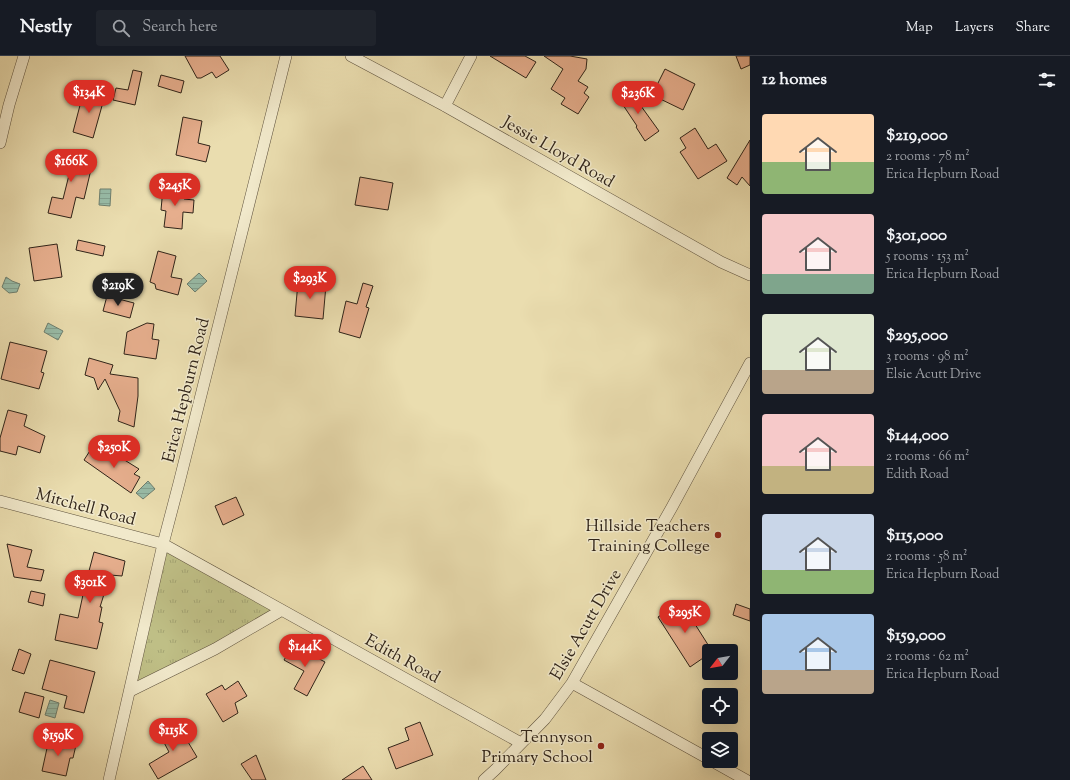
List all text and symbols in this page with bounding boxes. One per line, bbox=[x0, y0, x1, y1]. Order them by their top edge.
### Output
search box bbox=[96, 10, 376, 46]
text: Nestly bbox=[20, 14, 72, 41]
icon: search bbox=[110, 17, 132, 39]
text: Search here bbox=[142, 17, 218, 38]
text: Map bbox=[906, 18, 933, 38]
text: Layers bbox=[955, 18, 993, 38]
text: Share bbox=[1015, 18, 1050, 38]
text: 12 homes bbox=[762, 68, 827, 92]
icon: filters bbox=[1036, 69, 1058, 91]
pin: $134K bbox=[61, 80, 117, 114]
pin: $236K bbox=[610, 81, 666, 115]
text: $134K bbox=[73, 84, 105, 102]
text: $236K bbox=[621, 85, 655, 103]
street label: Jessie Lloyd Road bbox=[497, 110, 619, 195]
text: $219,000 bbox=[886, 124, 948, 148]
icon: home bbox=[794, 130, 842, 178]
text: 2 rooms · 78 m² bbox=[886, 148, 970, 166]
pin: $166K bbox=[43, 149, 99, 183]
text: $166K bbox=[54, 153, 88, 171]
text: Erica Hepburn Road bbox=[886, 166, 999, 184]
pin: $245K bbox=[147, 173, 203, 207]
text: $245K bbox=[158, 177, 192, 195]
text: $301,000 bbox=[886, 224, 947, 248]
icon: home bbox=[794, 230, 842, 278]
text: 5 rooms · 153 m² bbox=[886, 248, 969, 266]
pin: $293K bbox=[282, 266, 338, 300]
text: Erica Hepburn Road bbox=[886, 266, 999, 284]
text: $293K bbox=[293, 270, 327, 288]
pin: $219K bbox=[90, 273, 146, 307]
text: $219K bbox=[101, 277, 135, 295]
street label: Erica Hepburn Road bbox=[157, 315, 217, 465]
text: $295,000 bbox=[886, 324, 948, 348]
icon: home bbox=[794, 330, 842, 378]
text: 3 rooms · 98 m² bbox=[886, 348, 969, 366]
text: Elsie Acutt Drive bbox=[886, 366, 981, 384]
text: $144,000 bbox=[886, 424, 949, 448]
icon: home bbox=[794, 430, 842, 478]
pin: $250K bbox=[86, 435, 142, 469]
text: $250K bbox=[97, 439, 131, 457]
text: 2 rooms · 66 m² bbox=[886, 448, 969, 466]
text: Edith Road bbox=[886, 466, 949, 484]
street label: Mitchell Road bbox=[33, 483, 139, 533]
place label: Hillside Teachers Training College bbox=[585, 515, 710, 559]
text: $115,000 bbox=[886, 524, 943, 548]
marker: Hillside Teachers Training College bbox=[713, 530, 723, 540]
icon: home bbox=[794, 530, 842, 578]
text: 2 rooms · 58 m² bbox=[886, 548, 967, 566]
street label: Elsie Acutt Drive bbox=[545, 565, 628, 685]
text: Erica Hepburn Road bbox=[886, 566, 999, 584]
pin: $301K bbox=[62, 570, 118, 604]
text: $301K bbox=[74, 574, 106, 592]
pin: $295K bbox=[657, 600, 713, 634]
text: $295K bbox=[668, 604, 702, 622]
text: $159,000 bbox=[886, 624, 946, 648]
street label: Edith Road bbox=[360, 629, 444, 690]
icon: home bbox=[794, 630, 842, 678]
pin: $144K bbox=[277, 634, 333, 668]
text: $144K bbox=[288, 638, 322, 656]
north arrow bbox=[702, 644, 738, 680]
map controls bbox=[702, 644, 738, 768]
text: 2 rooms · 62 m² bbox=[886, 648, 969, 666]
text: Erica Hepburn Road bbox=[886, 666, 999, 684]
button: locate bbox=[702, 688, 738, 724]
pin: $115K bbox=[145, 718, 201, 752]
text: $115K bbox=[158, 722, 188, 740]
pin: $159K bbox=[30, 723, 86, 757]
place label: Tennyson Primary School bbox=[482, 726, 593, 770]
text: $159K bbox=[42, 727, 74, 745]
button: layers bbox=[702, 732, 738, 768]
marker: Tennyson Primary School bbox=[596, 741, 606, 751]

